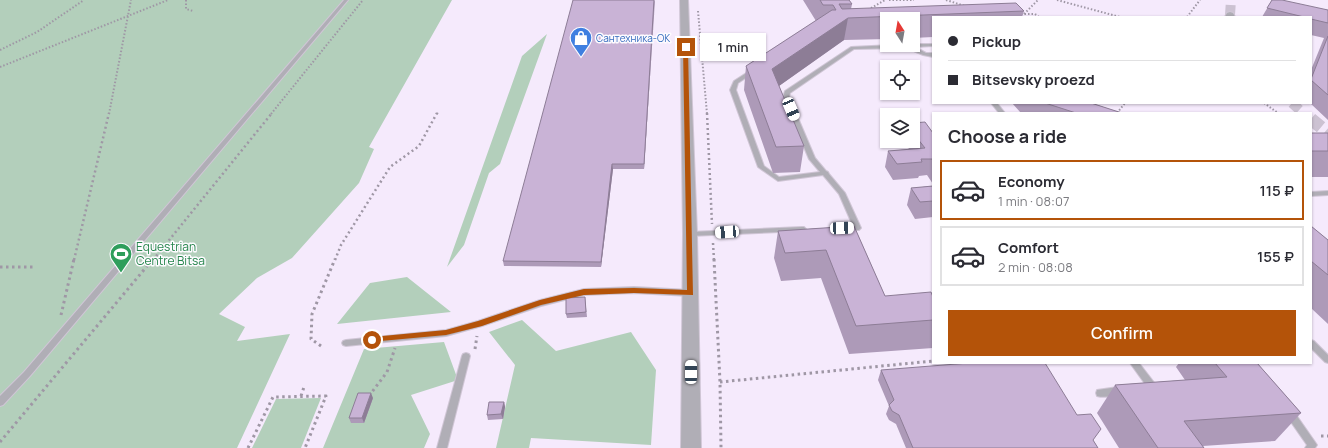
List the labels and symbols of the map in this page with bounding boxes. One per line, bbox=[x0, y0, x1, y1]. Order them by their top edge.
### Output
north arrow bbox=[880, 12, 920, 52]
shop icon: Сантехника-ОК bbox=[568, 25, 594, 58]
place label: Сантехника-ОК bbox=[596, 31, 670, 45]
callout: 1 min bbox=[700, 33, 766, 61]
route end bbox=[677, 38, 695, 56]
car bbox=[781, 96, 801, 122]
car bbox=[830, 222, 854, 234]
car bbox=[715, 225, 739, 239]
place label: Equestrian Centre Bitsa bbox=[136, 238, 205, 269]
sports icon: Equestrian Centre Bitsa bbox=[108, 241, 134, 274]
route start bbox=[363, 331, 381, 349]
car bbox=[685, 360, 697, 384]

